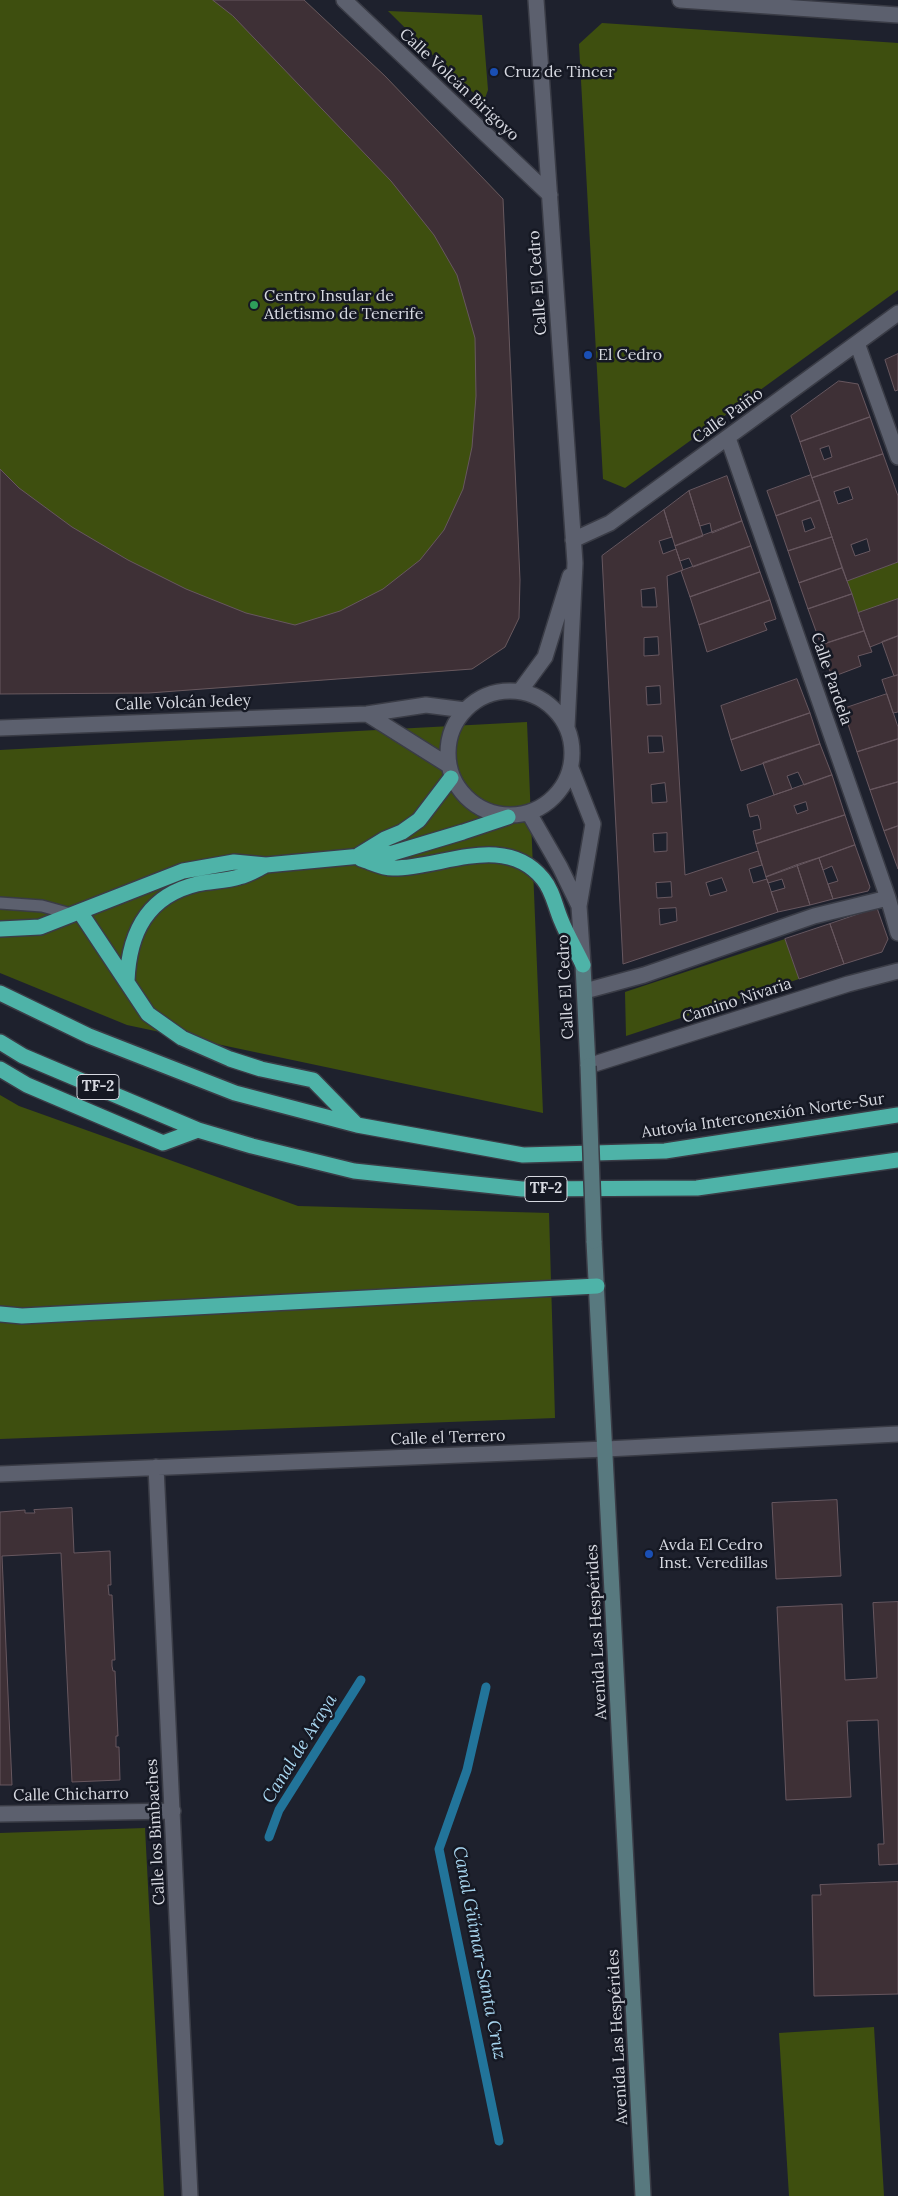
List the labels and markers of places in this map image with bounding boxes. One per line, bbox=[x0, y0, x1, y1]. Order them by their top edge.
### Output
place label: Cruz de Tincer bbox=[504, 62, 615, 82]
marker: Cruz de Tincer bbox=[488, 66, 500, 78]
place label: Centro Insular de Atletismo de Tenerife bbox=[264, 286, 423, 324]
marker: Centro Insular de Atletismo de Tenerife bbox=[248, 299, 260, 311]
place label: El Cedro bbox=[598, 345, 662, 365]
marker: El Cedro bbox=[582, 349, 594, 361]
place label: Avda El Cedro Inst. Veredillas bbox=[659, 1535, 768, 1573]
marker: Avda El Cedro Inst. Veredillas bbox=[643, 1548, 655, 1560]

